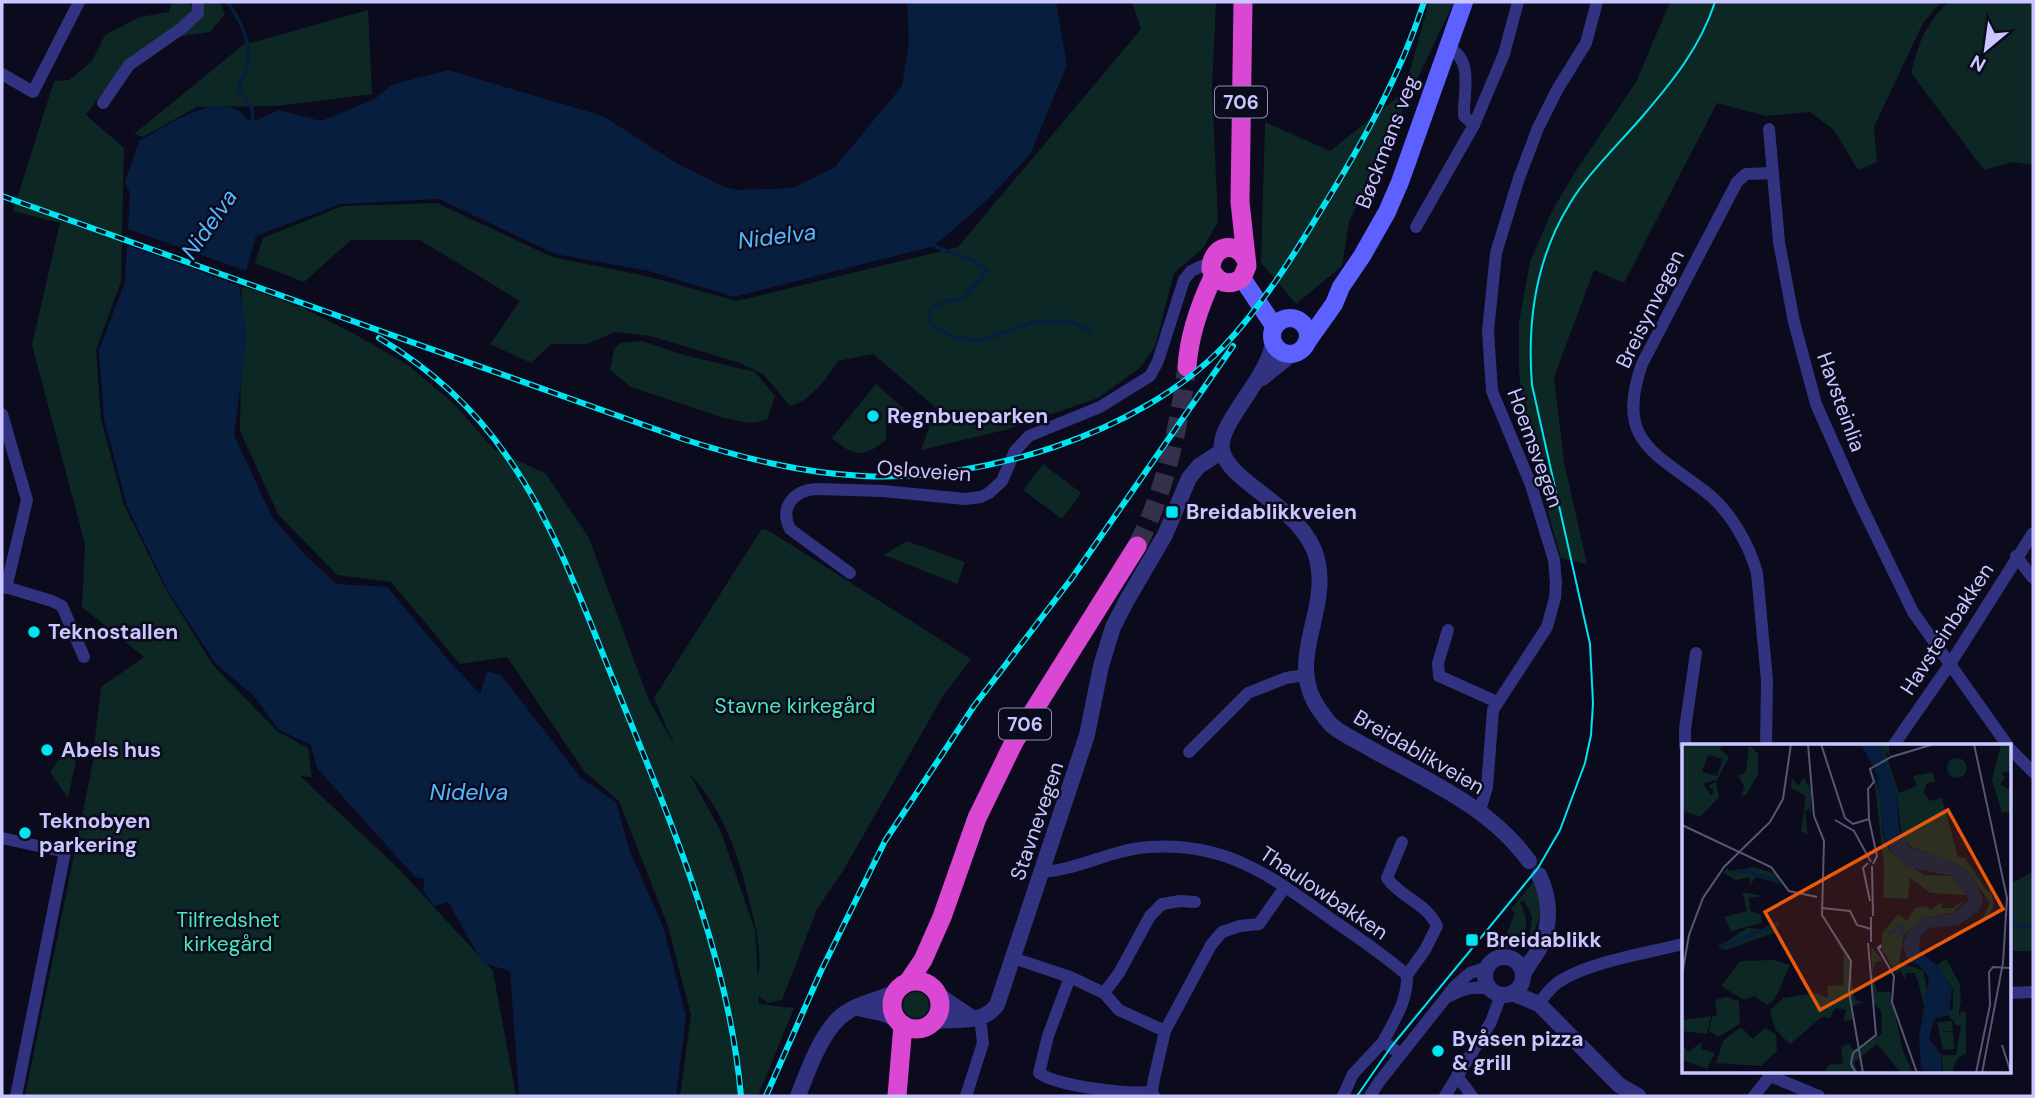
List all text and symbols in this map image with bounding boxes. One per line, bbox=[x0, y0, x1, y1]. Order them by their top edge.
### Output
north arrow bbox=[1951, 14, 2021, 84]
text: N bbox=[1966, 49, 1990, 78]
street label: Bøckmans veg bbox=[1349, 71, 1425, 212]
road number: 706 bbox=[1215, 86, 1267, 118]
water label: Nidelva bbox=[174, 183, 244, 265]
water label: Nidelva bbox=[736, 216, 818, 256]
street label: Breisynvegen bbox=[1609, 245, 1691, 373]
street label: Havsteinlia bbox=[1810, 348, 1872, 456]
street label: Hoemsvegen bbox=[1500, 384, 1570, 512]
place label: Regnbueparken bbox=[887, 402, 1048, 430]
marker: Regnbueparken bbox=[865, 408, 881, 424]
street label: Osloveien bbox=[876, 454, 972, 488]
place label: Breidablikkveien bbox=[1186, 498, 1357, 526]
marker: Breidablikkveien bbox=[1164, 504, 1180, 520]
street label: Havsteinbakken bbox=[1894, 558, 2000, 700]
place label: Teknostallen bbox=[48, 618, 178, 646]
marker: Teknostallen bbox=[26, 624, 42, 640]
park label: Stavne kirkegård bbox=[715, 692, 875, 720]
street label: Breidablikveien bbox=[1349, 703, 1489, 801]
road number: 706 bbox=[999, 708, 1051, 740]
place label: Abels hus bbox=[61, 736, 161, 764]
marker: Abels hus bbox=[39, 742, 55, 758]
inset map bbox=[1682, 744, 2010, 1074]
street label: Stavnevegen bbox=[1004, 758, 1070, 884]
water label: Nidelva bbox=[429, 777, 509, 807]
place label: Teknobyen parkering bbox=[39, 807, 150, 859]
marker: Teknobyen parkering bbox=[17, 825, 33, 841]
street label: Thaulowbakken bbox=[1254, 840, 1394, 946]
park label: Tilfredshet kirkegård bbox=[176, 906, 280, 958]
place label: Breidablikk bbox=[1486, 926, 1602, 954]
marker: Breidablikk bbox=[1464, 932, 1480, 948]
place label: Byåsen pizza & grill bbox=[1452, 1025, 1584, 1077]
marker: Byåsen pizza & grill bbox=[1430, 1043, 1446, 1059]

